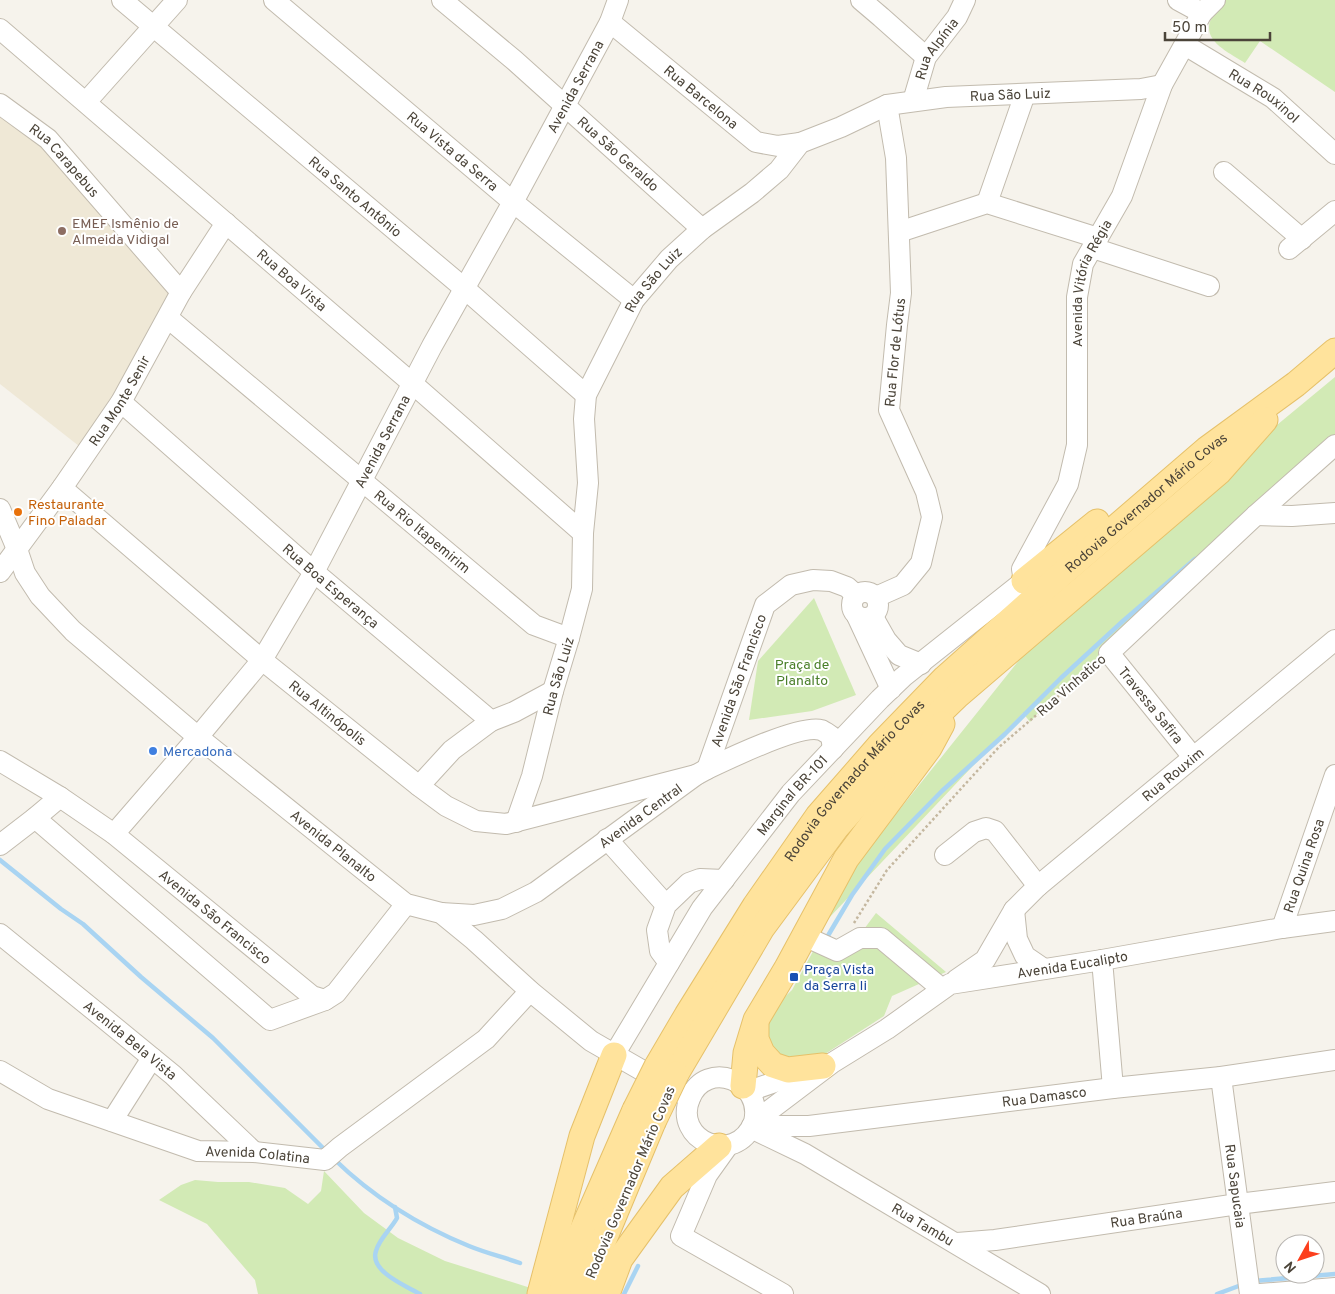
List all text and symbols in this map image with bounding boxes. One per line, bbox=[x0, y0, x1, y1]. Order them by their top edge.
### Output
scale bar bbox=[1165, 10, 1270, 42]
street label: Rua Alpínia bbox=[913, 15, 963, 82]
text: 50 m bbox=[1172, 19, 1207, 38]
street label: Avenida Serrana bbox=[545, 38, 608, 137]
street label: Rua Barcelona bbox=[660, 63, 741, 134]
street label: Rua Rouxinol bbox=[1225, 66, 1302, 127]
street label: Rua São Luiz bbox=[970, 86, 1051, 106]
street label: Rua Vista da Serra bbox=[403, 109, 501, 196]
street label: Rua São Geraldo bbox=[573, 114, 662, 196]
street label: Rua Carapebus bbox=[25, 121, 102, 202]
street label: Rua Santo Antônio bbox=[304, 154, 405, 242]
place label: EMEF Ismênio de Almeida Vidigal bbox=[72, 216, 179, 249]
street label: Avenida Vitória Régia bbox=[1070, 217, 1117, 347]
marker: EMEF Ismênio de Almeida Vidigal bbox=[56, 225, 68, 237]
street label: Rua São Luiz bbox=[622, 244, 686, 316]
street label: Rua Boa Vista bbox=[253, 246, 329, 316]
street label: Rua Flor de Lótus bbox=[882, 297, 910, 408]
street label: Rua Monte Senir bbox=[86, 353, 155, 450]
street label: Avenida Serrana bbox=[352, 393, 415, 492]
street label: Rodovia Governador Mário Covas bbox=[1062, 430, 1231, 577]
street label: Rua Rio Itapemirim bbox=[370, 487, 473, 578]
place label: Restaurante Fino Paladar bbox=[28, 497, 107, 530]
marker: Restaurante Fino Paladar bbox=[12, 506, 24, 518]
street label: Rua Boa Esperança bbox=[278, 541, 382, 633]
street label: Avenida São Francisco bbox=[708, 612, 771, 750]
street label: Rua São Luiz bbox=[540, 635, 579, 717]
street label: Rua Vinhatico bbox=[1034, 651, 1110, 721]
park label: Praça de Planalto bbox=[775, 657, 829, 690]
street label: Travessa Safira bbox=[1114, 664, 1186, 748]
street label: Rua Altinópolis bbox=[285, 678, 369, 750]
street label: Rodovia Governador Mário Covas bbox=[782, 697, 929, 866]
place label: Mercadona bbox=[163, 744, 232, 761]
marker: Mercadona bbox=[147, 745, 159, 757]
street label: Rua Rouxim bbox=[1139, 745, 1208, 806]
street label: Marginal BR-101 bbox=[754, 752, 832, 839]
street label: Avenida Central bbox=[596, 781, 686, 853]
street label: Avenida Planalto bbox=[286, 807, 379, 887]
street label: Rua Quina Rosa bbox=[1281, 817, 1329, 915]
street label: Avenida São Francisco bbox=[155, 867, 274, 969]
street label: Avenida Eucalipto bbox=[1016, 949, 1130, 983]
place label: Praça Vista da Serra Ii bbox=[804, 962, 874, 995]
marker: Praça Vista da Serra Ii bbox=[788, 971, 800, 983]
street label: Avenida Bela Vista bbox=[79, 998, 180, 1084]
street label: Rodovia Governador Mário Covas bbox=[583, 1084, 680, 1282]
street label: Rua Damasco bbox=[1001, 1084, 1088, 1112]
street label: Rua Sapucaia bbox=[1220, 1143, 1248, 1229]
street label: Avenida Colatina bbox=[205, 1144, 311, 1168]
street label: Rua Tambu bbox=[888, 1200, 956, 1251]
street label: Rua Braúna bbox=[1109, 1205, 1184, 1233]
north arrow bbox=[1275, 1234, 1325, 1284]
text: N bbox=[1281, 1257, 1301, 1276]

